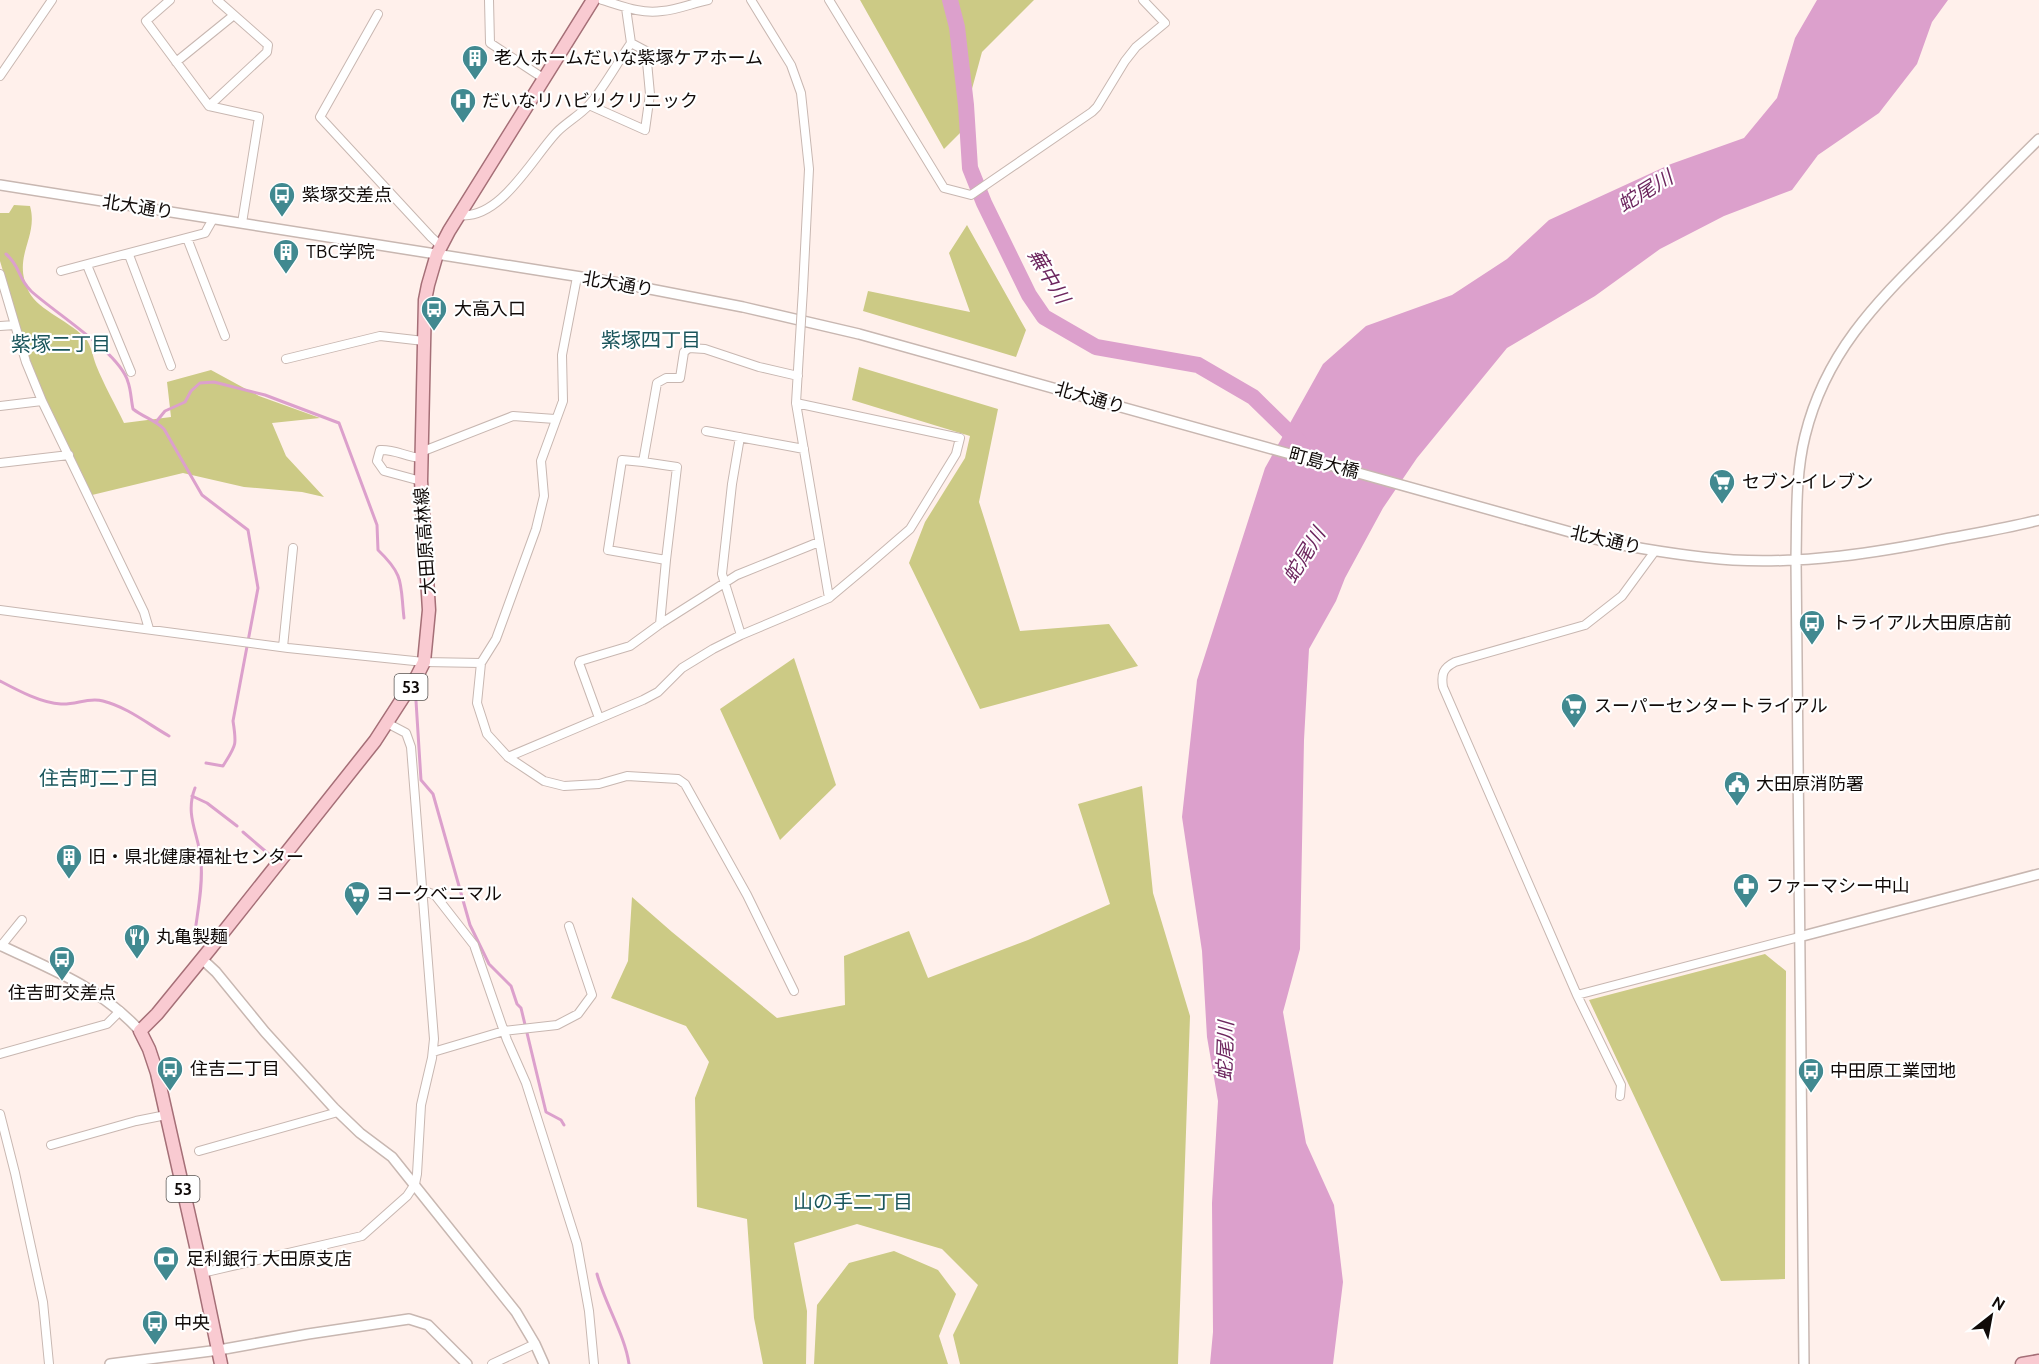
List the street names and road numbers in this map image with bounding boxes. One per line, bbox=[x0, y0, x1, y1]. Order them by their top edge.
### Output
street label: 北大通り bbox=[101, 191, 175, 222]
street label: 北大通り bbox=[581, 267, 655, 299]
street label: 北大通り bbox=[1053, 378, 1128, 417]
street label: 町島大橋 bbox=[1287, 443, 1362, 481]
street label: 大田原高林線 bbox=[410, 487, 438, 596]
street label: 北大通り bbox=[1569, 521, 1644, 557]
road number: 53 bbox=[394, 674, 428, 700]
road number: 53 bbox=[166, 1176, 200, 1202]

